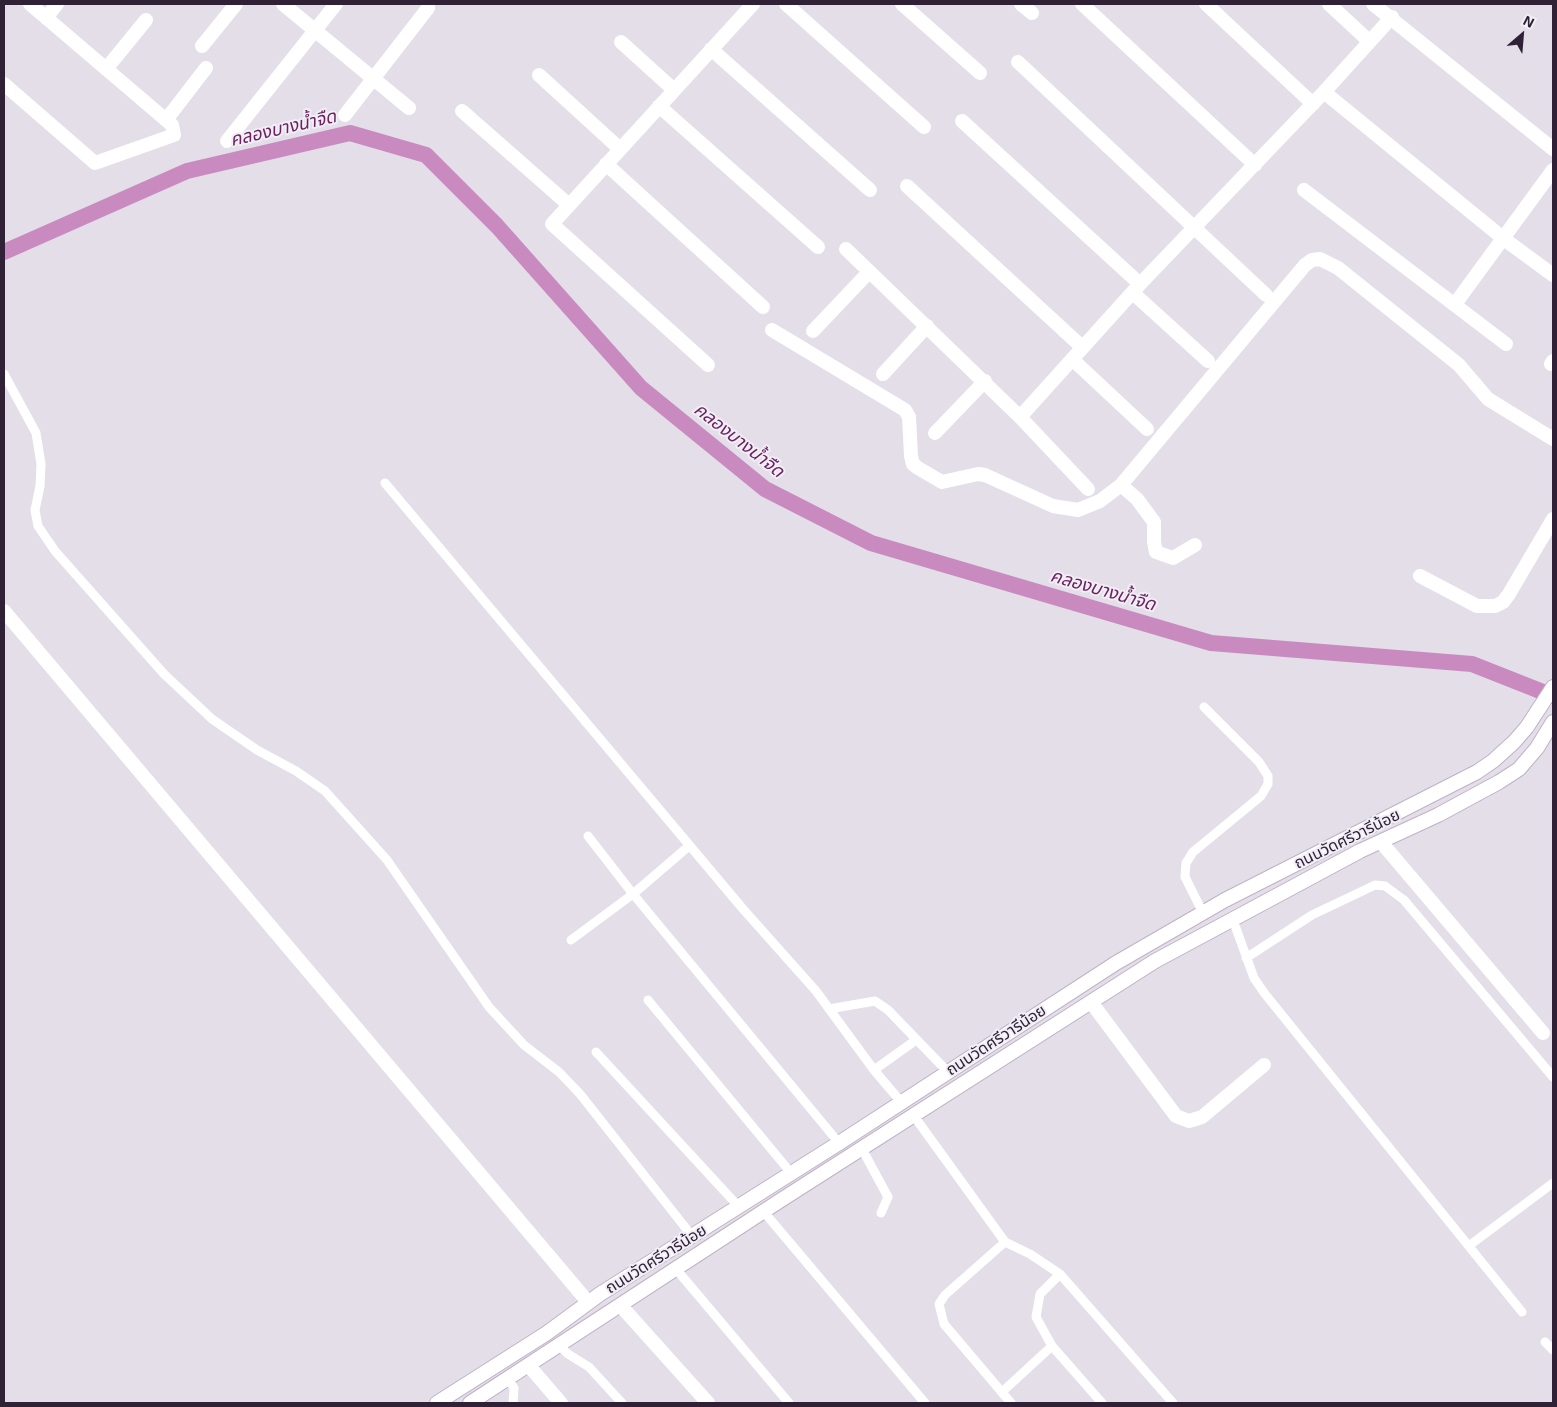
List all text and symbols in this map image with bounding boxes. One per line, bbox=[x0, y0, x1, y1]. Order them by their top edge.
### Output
north arrow bbox=[1497, 10, 1547, 60]
text: N bbox=[1521, 11, 1537, 31]
water label: คลองบางน้ำจืด bbox=[228, 105, 338, 151]
water label: คลองบางน้ำจืด bbox=[690, 398, 788, 482]
water label: คลองบางน้ำจืด bbox=[1048, 565, 1158, 615]
street label: ถนนวัดศรีวารีน้อย bbox=[1291, 805, 1403, 873]
street label: ถนนวัดศรีวารีน้อย bbox=[942, 1000, 1050, 1080]
street label: ถนนวัดศรีวารีน้อย bbox=[602, 1220, 710, 1298]

